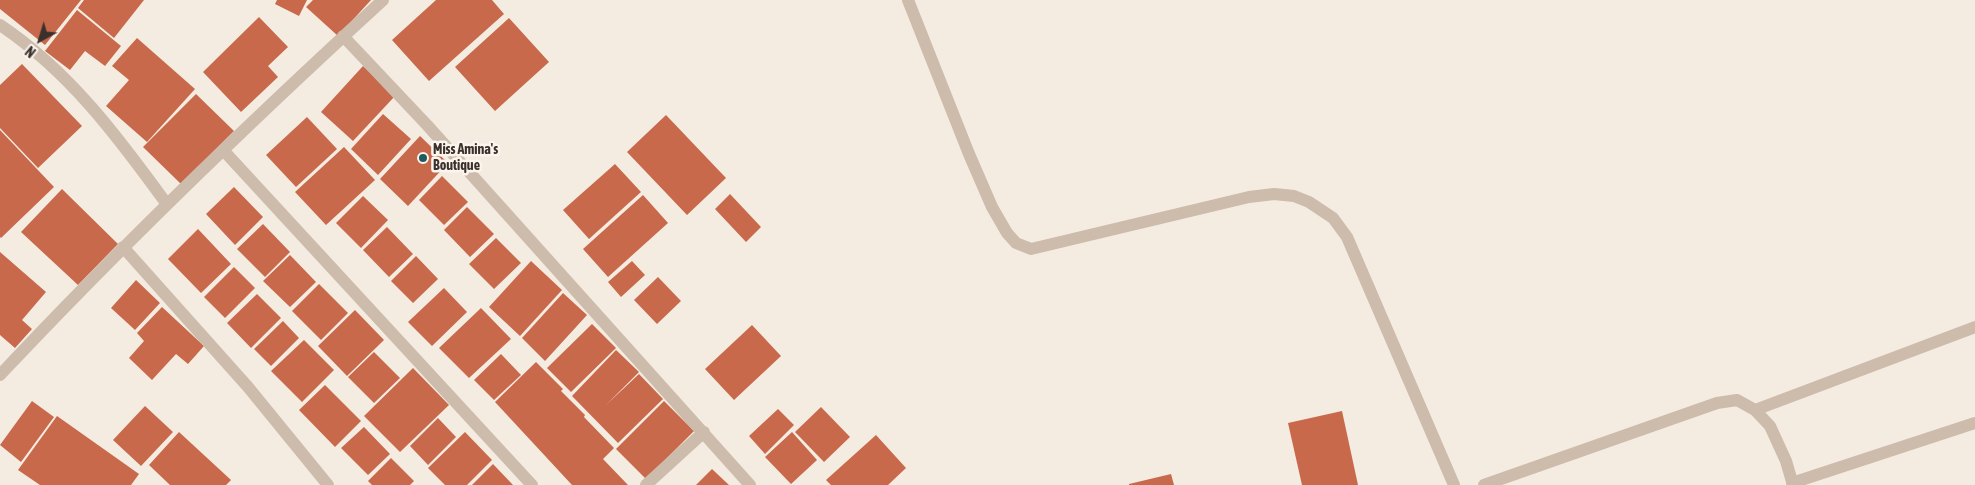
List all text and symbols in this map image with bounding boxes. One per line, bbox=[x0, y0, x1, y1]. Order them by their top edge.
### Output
north arrow bbox=[15, 15, 65, 65]
text: N bbox=[22, 43, 39, 60]
place label: Miss Amina's Boutique bbox=[433, 142, 498, 174]
marker: Miss Amina's Boutique bbox=[417, 152, 429, 164]

